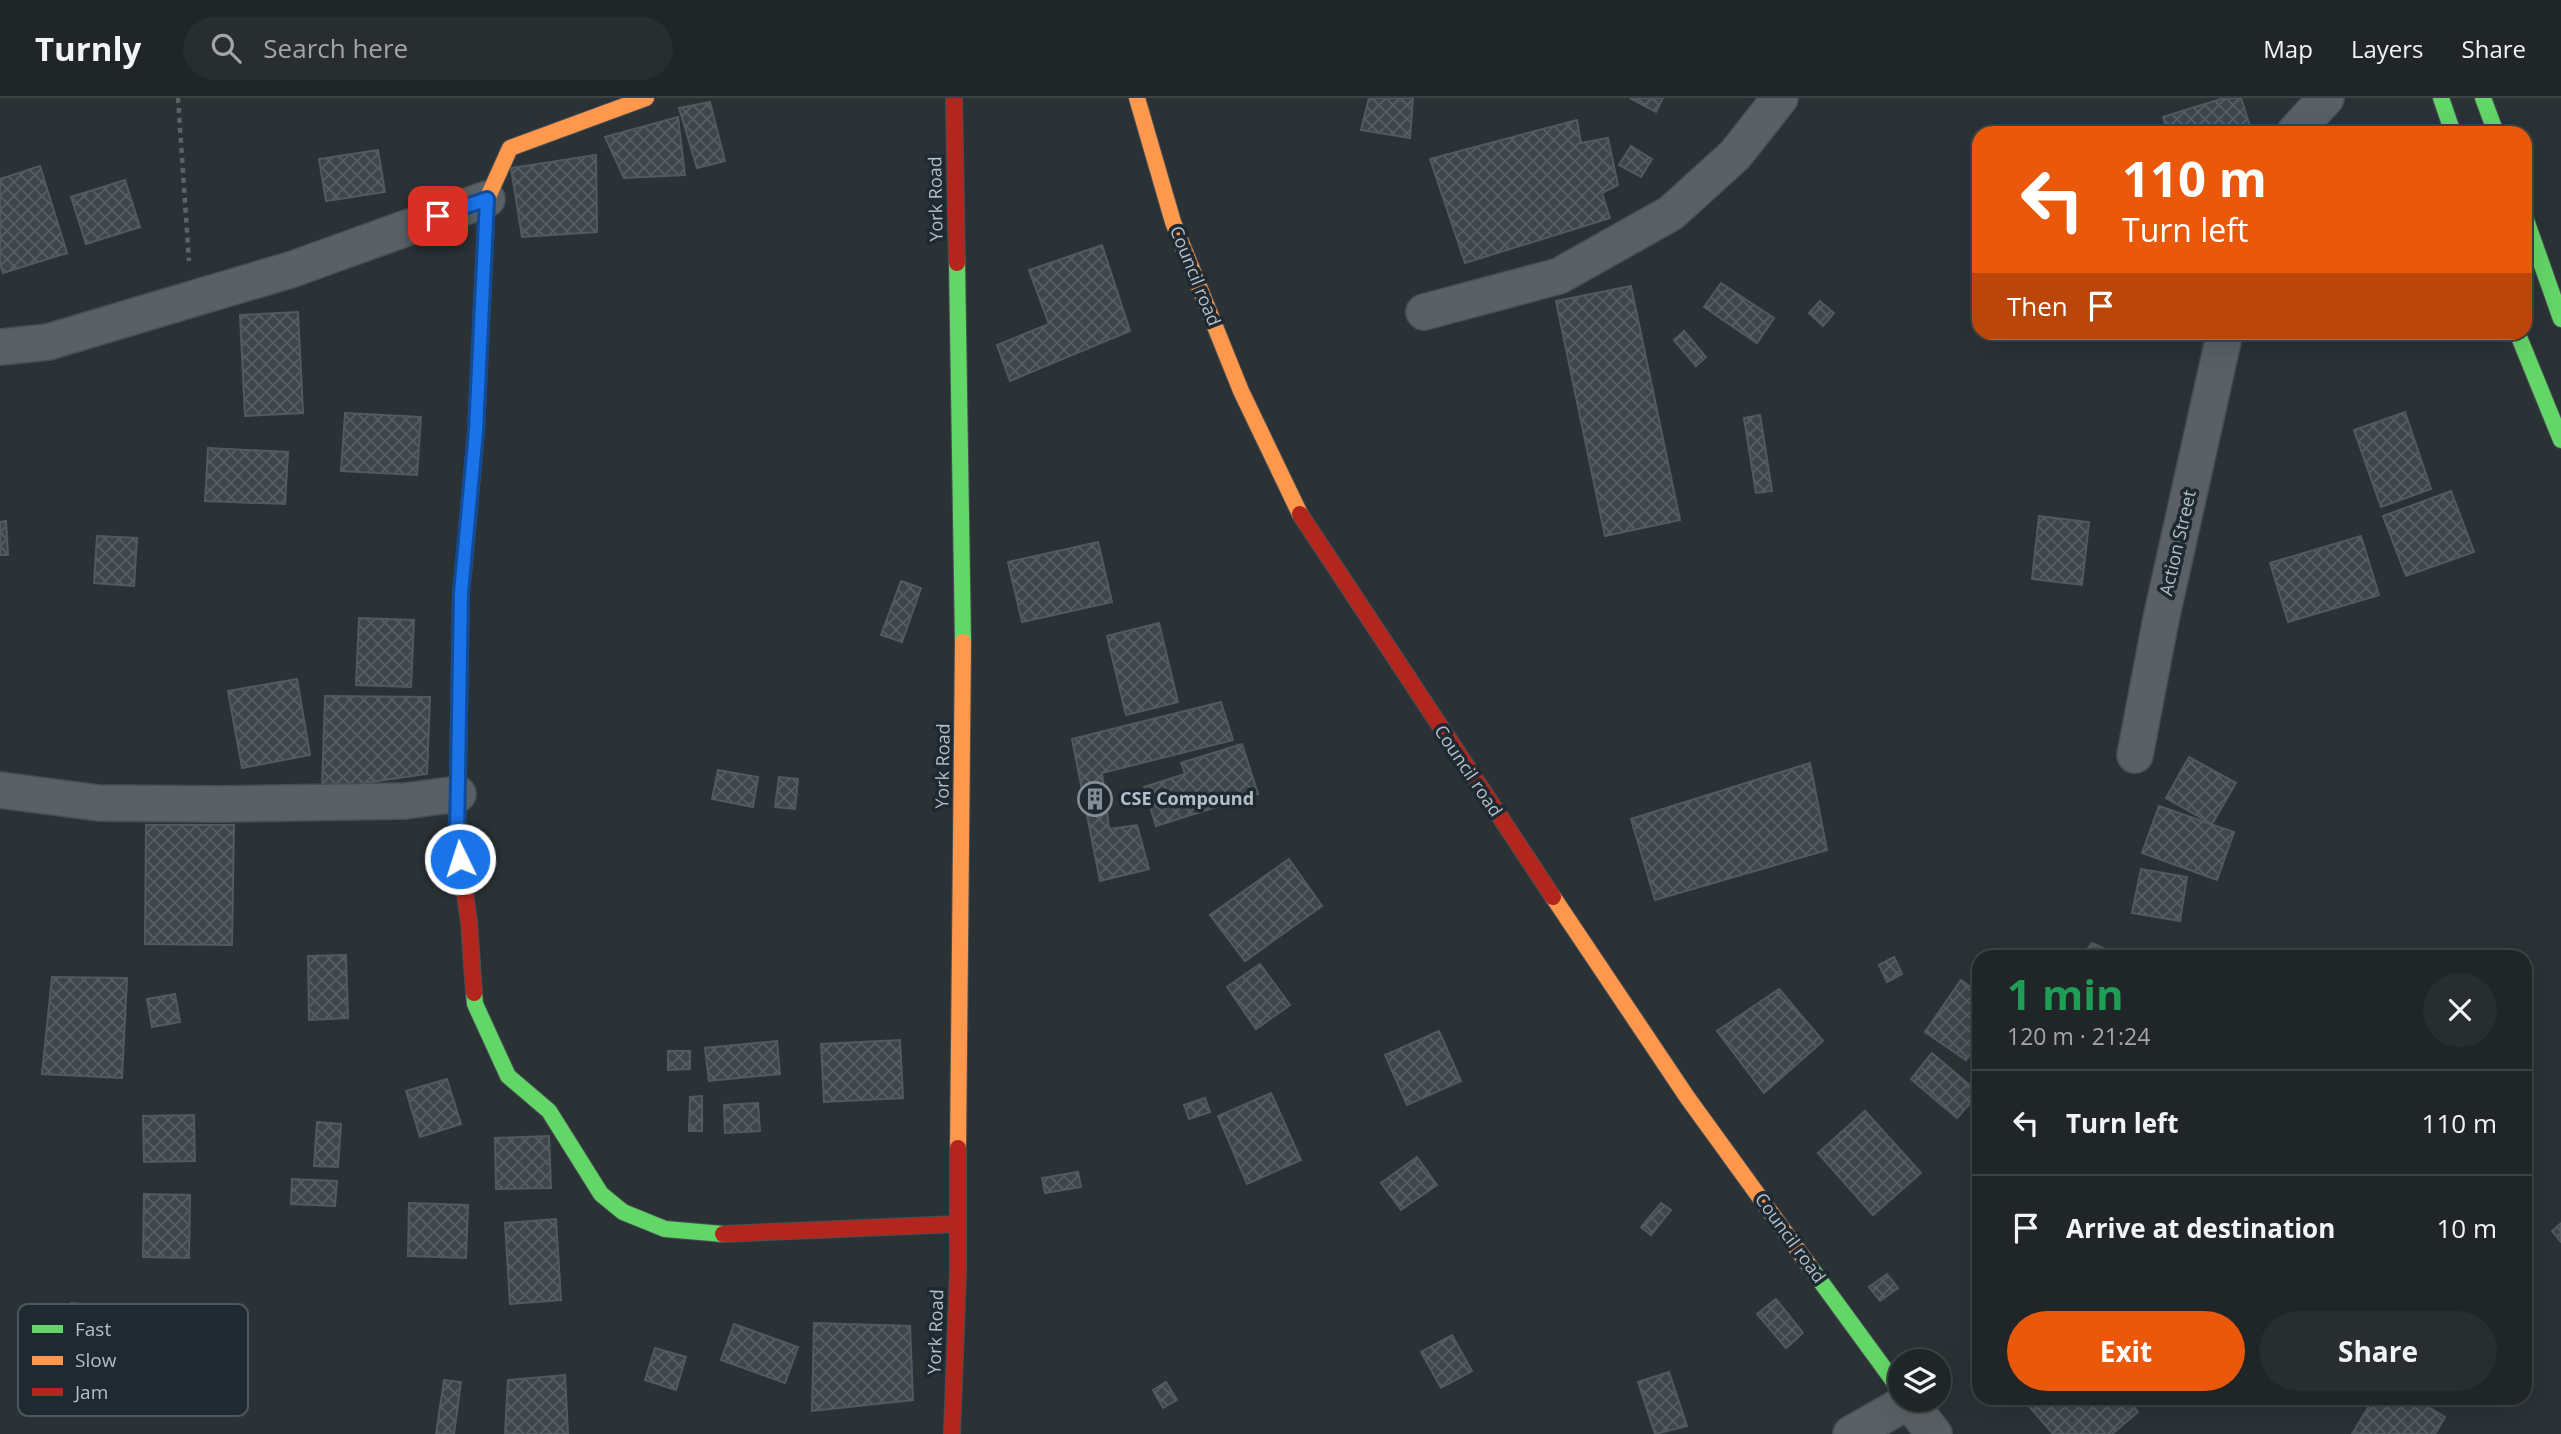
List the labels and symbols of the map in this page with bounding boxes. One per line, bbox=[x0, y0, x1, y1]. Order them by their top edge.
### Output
street label: York Road bbox=[922, 156, 948, 242]
pin bbox=[408, 186, 468, 246]
street label: Council road bbox=[1165, 222, 1227, 329]
street label: Action Street bbox=[2153, 488, 2201, 598]
street label: Council road bbox=[1429, 720, 1508, 821]
street label: York Road bbox=[929, 723, 955, 809]
building icon: CSE Compound bbox=[1076, 780, 1114, 818]
place label: CSE Compound bbox=[1120, 786, 1254, 810]
position arrow bbox=[423, 822, 497, 896]
street label: Council road bbox=[1750, 1188, 1832, 1287]
street label: York Road bbox=[922, 1289, 948, 1375]
legend bbox=[18, 1304, 248, 1416]
text: Fast bbox=[75, 1316, 111, 1342]
text: Slow bbox=[75, 1347, 117, 1373]
text: Jam bbox=[73, 1379, 108, 1405]

